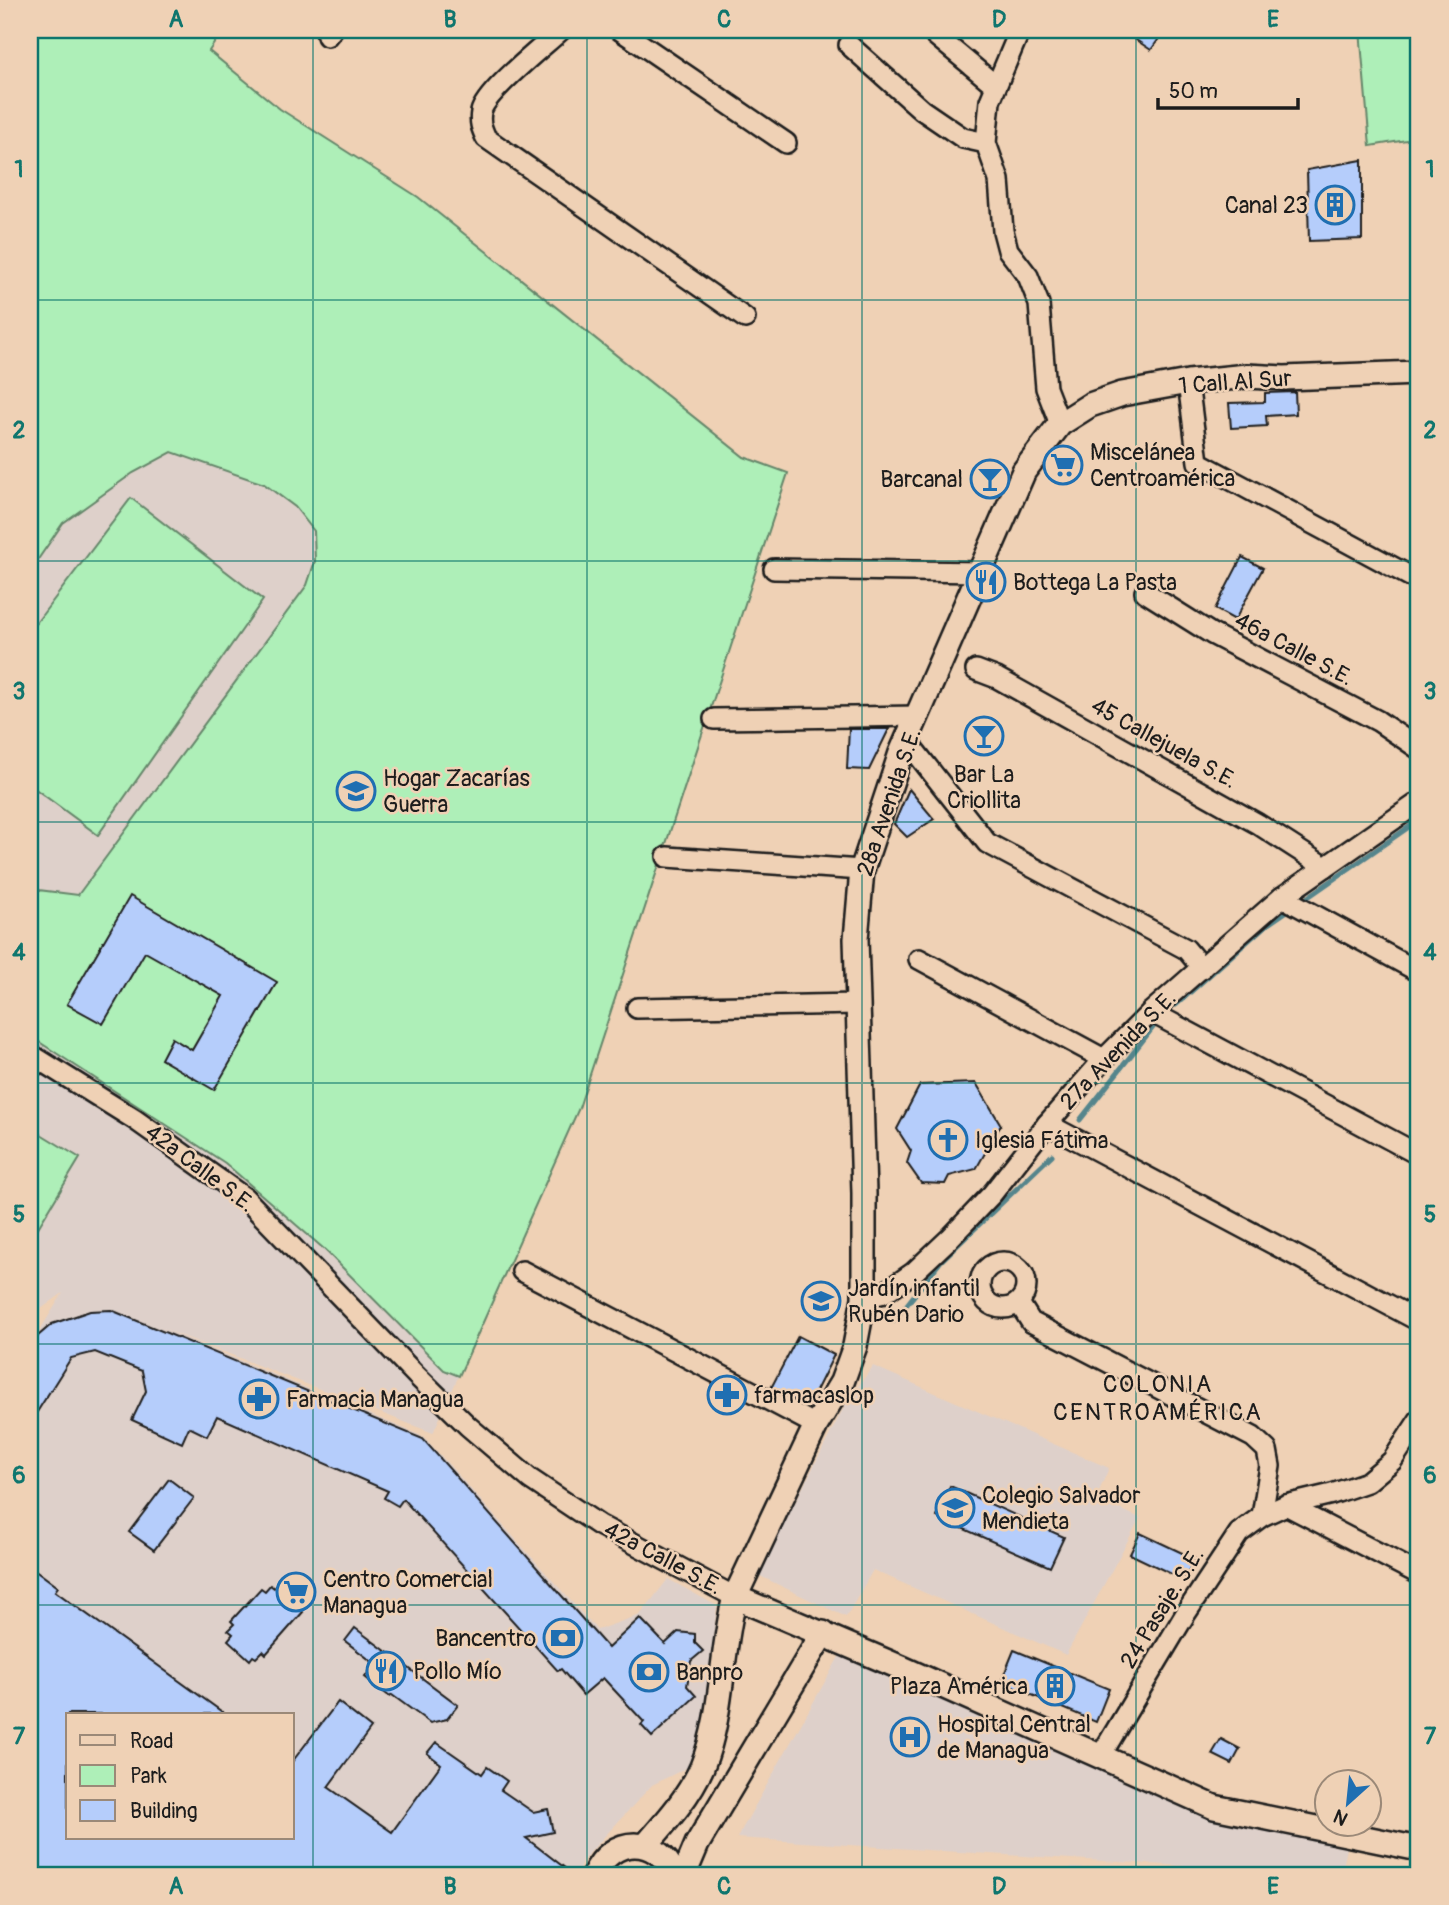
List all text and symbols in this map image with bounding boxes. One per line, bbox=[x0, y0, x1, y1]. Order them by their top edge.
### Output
text: A bbox=[169, 5, 184, 34]
text: B bbox=[443, 5, 457, 34]
text: C bbox=[717, 5, 731, 34]
text: D bbox=[992, 5, 1006, 34]
text: E bbox=[1267, 5, 1279, 34]
scale bar bbox=[1158, 66, 1298, 110]
text: 50 m bbox=[1169, 78, 1218, 105]
text: 1 bbox=[15, 155, 24, 184]
text: 1 bbox=[1426, 155, 1435, 184]
building icon: Canal 23 bbox=[1314, 184, 1356, 226]
place label: Canal 23 bbox=[1225, 191, 1308, 220]
street label: 1 Call Al Sur bbox=[1177, 364, 1293, 400]
text: 2 bbox=[13, 416, 26, 445]
text: 2 bbox=[1424, 416, 1437, 445]
place label: Miscelánea Centroamérica bbox=[1090, 438, 1235, 493]
supermarket icon: Miscelánea Centroamérica bbox=[1042, 444, 1084, 486]
bar icon: Barcanal bbox=[969, 458, 1011, 500]
place label: Barcanal bbox=[880, 465, 963, 494]
restaurant icon: Bottega La Pasta bbox=[965, 561, 1007, 603]
place label: Bottega La Pasta bbox=[1013, 568, 1177, 597]
street label: 46a Calle S.E. bbox=[1230, 606, 1358, 692]
text: 3 bbox=[13, 677, 25, 706]
text: 3 bbox=[1424, 677, 1436, 706]
street label: 45 Callejuela S.E. bbox=[1086, 691, 1242, 795]
bar icon: Bar La Criollita bbox=[963, 715, 1005, 757]
street label: 28a Avenida S.E. bbox=[850, 724, 928, 880]
place label: Bar La Criollita bbox=[947, 760, 1021, 815]
place label: Hogar Zacarías Guerra bbox=[383, 764, 530, 819]
school or university icon: Hogar Zacarías Guerra bbox=[335, 770, 377, 812]
text: 4 bbox=[12, 938, 26, 967]
text: 4 bbox=[1423, 938, 1437, 967]
street label: 27a Avenida S.E. bbox=[1054, 984, 1182, 1116]
street label: 42a Calle S.E. bbox=[140, 1117, 260, 1219]
church icon: Iglesia Fátima bbox=[927, 1119, 969, 1161]
place label: Iglesia Fátima bbox=[975, 1126, 1108, 1155]
text: 5 bbox=[13, 1200, 25, 1229]
text: 5 bbox=[1424, 1200, 1436, 1229]
place label: Jardín infantil Rubén Dario bbox=[848, 1274, 980, 1329]
school or university icon: Jardín infantil Rubén Dario bbox=[800, 1280, 842, 1322]
district label: COLONIA CENTROAMÉRICA bbox=[1053, 1370, 1263, 1427]
pharmacy icon: farmacaslop bbox=[706, 1374, 748, 1416]
pharmacy icon: Farmacia Managua bbox=[238, 1378, 280, 1420]
place label: farmacaslop bbox=[754, 1381, 874, 1410]
place label: Farmacia Managua bbox=[286, 1385, 464, 1414]
text: 6 bbox=[12, 1461, 26, 1490]
text: 6 bbox=[1423, 1461, 1437, 1490]
place label: Colegio Salvador Mendieta bbox=[982, 1481, 1140, 1536]
school or university icon: Colegio Salvador Mendieta bbox=[934, 1487, 976, 1529]
street label: 42a Calle S.E. bbox=[599, 1515, 727, 1601]
street label: 24 Pasaje. S.E. bbox=[1113, 1542, 1211, 1674]
place label: Centro Comercial Managua bbox=[323, 1565, 493, 1620]
supermarket icon: Centro Comercial Managua bbox=[275, 1571, 317, 1613]
bank icon: Bancentro bbox=[542, 1617, 584, 1659]
place label: Bancentro bbox=[435, 1624, 536, 1653]
restaurant icon: Pollo Mío bbox=[365, 1650, 407, 1692]
bank icon: Banpro bbox=[628, 1651, 670, 1693]
place label: Pollo Mío bbox=[413, 1657, 502, 1686]
place label: Banpro bbox=[676, 1658, 743, 1687]
building icon: Plaza América bbox=[1034, 1665, 1076, 1707]
place label: Plaza América bbox=[890, 1672, 1028, 1701]
place label: Hospital Central de Managua bbox=[937, 1710, 1091, 1765]
legend bbox=[66, 1713, 294, 1839]
hospital icon: Hospital Central de Managua bbox=[889, 1716, 931, 1758]
text: 7 bbox=[13, 1722, 26, 1751]
text: 7 bbox=[1424, 1722, 1437, 1751]
text: Road bbox=[130, 1728, 174, 1755]
text: Park bbox=[130, 1763, 167, 1790]
north arrow bbox=[1312, 1769, 1382, 1839]
text: Building bbox=[130, 1798, 197, 1825]
text: N bbox=[1329, 1804, 1352, 1831]
text: A bbox=[169, 1872, 184, 1901]
text: B bbox=[443, 1872, 457, 1901]
text: C bbox=[717, 1872, 731, 1901]
text: D bbox=[992, 1872, 1006, 1901]
text: E bbox=[1267, 1872, 1279, 1901]

